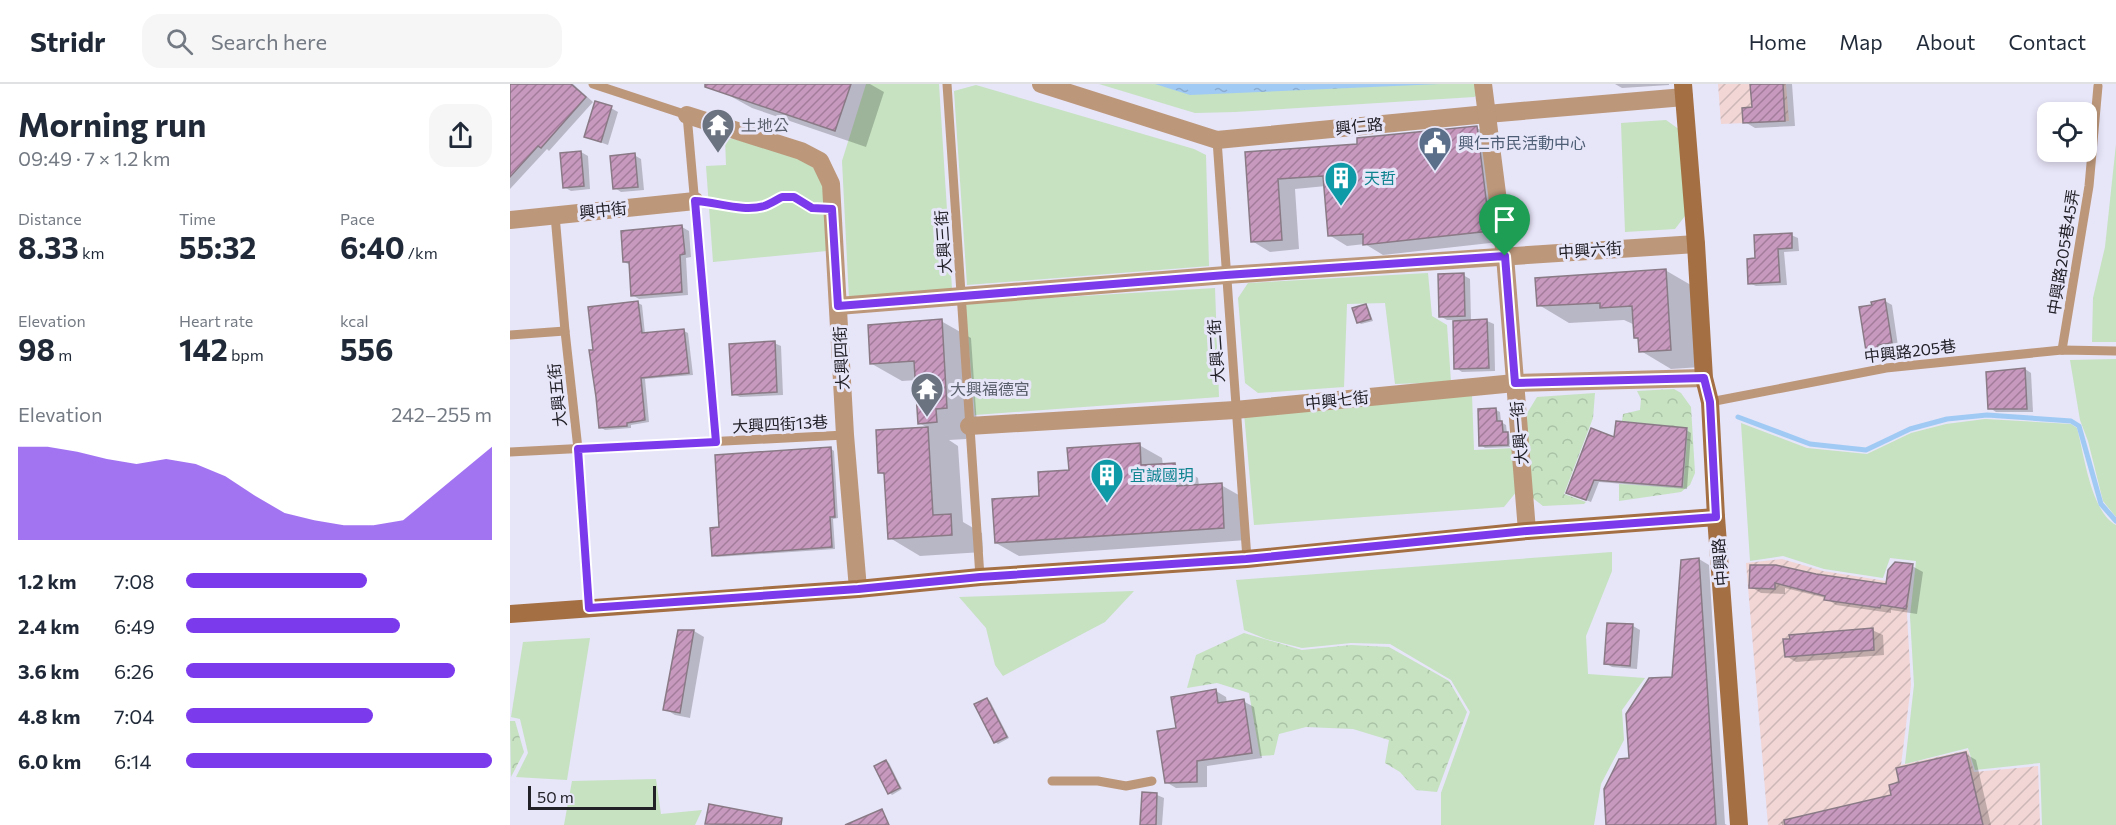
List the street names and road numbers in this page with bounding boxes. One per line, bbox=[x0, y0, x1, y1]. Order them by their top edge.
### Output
street label: 興仁路 bbox=[1334, 114, 1384, 137]
street label: 中興路205巷45弄 bbox=[2043, 188, 2082, 316]
street label: 興中街 bbox=[578, 198, 628, 221]
street label: 大興三街 bbox=[931, 209, 954, 275]
street label: 中興六街 bbox=[1557, 238, 1623, 261]
street label: 大興二街 bbox=[1204, 318, 1227, 384]
street label: 大興四街 bbox=[829, 326, 852, 390]
street label: 中興路205巷 bbox=[1863, 335, 1957, 366]
street label: 大興五街 bbox=[544, 362, 569, 428]
street label: 中興七街 bbox=[1304, 387, 1370, 412]
street label: 大興一街 bbox=[1506, 400, 1531, 466]
street label: 大興四街13巷 bbox=[732, 412, 828, 435]
street label: 中興路 bbox=[1708, 537, 1731, 587]

